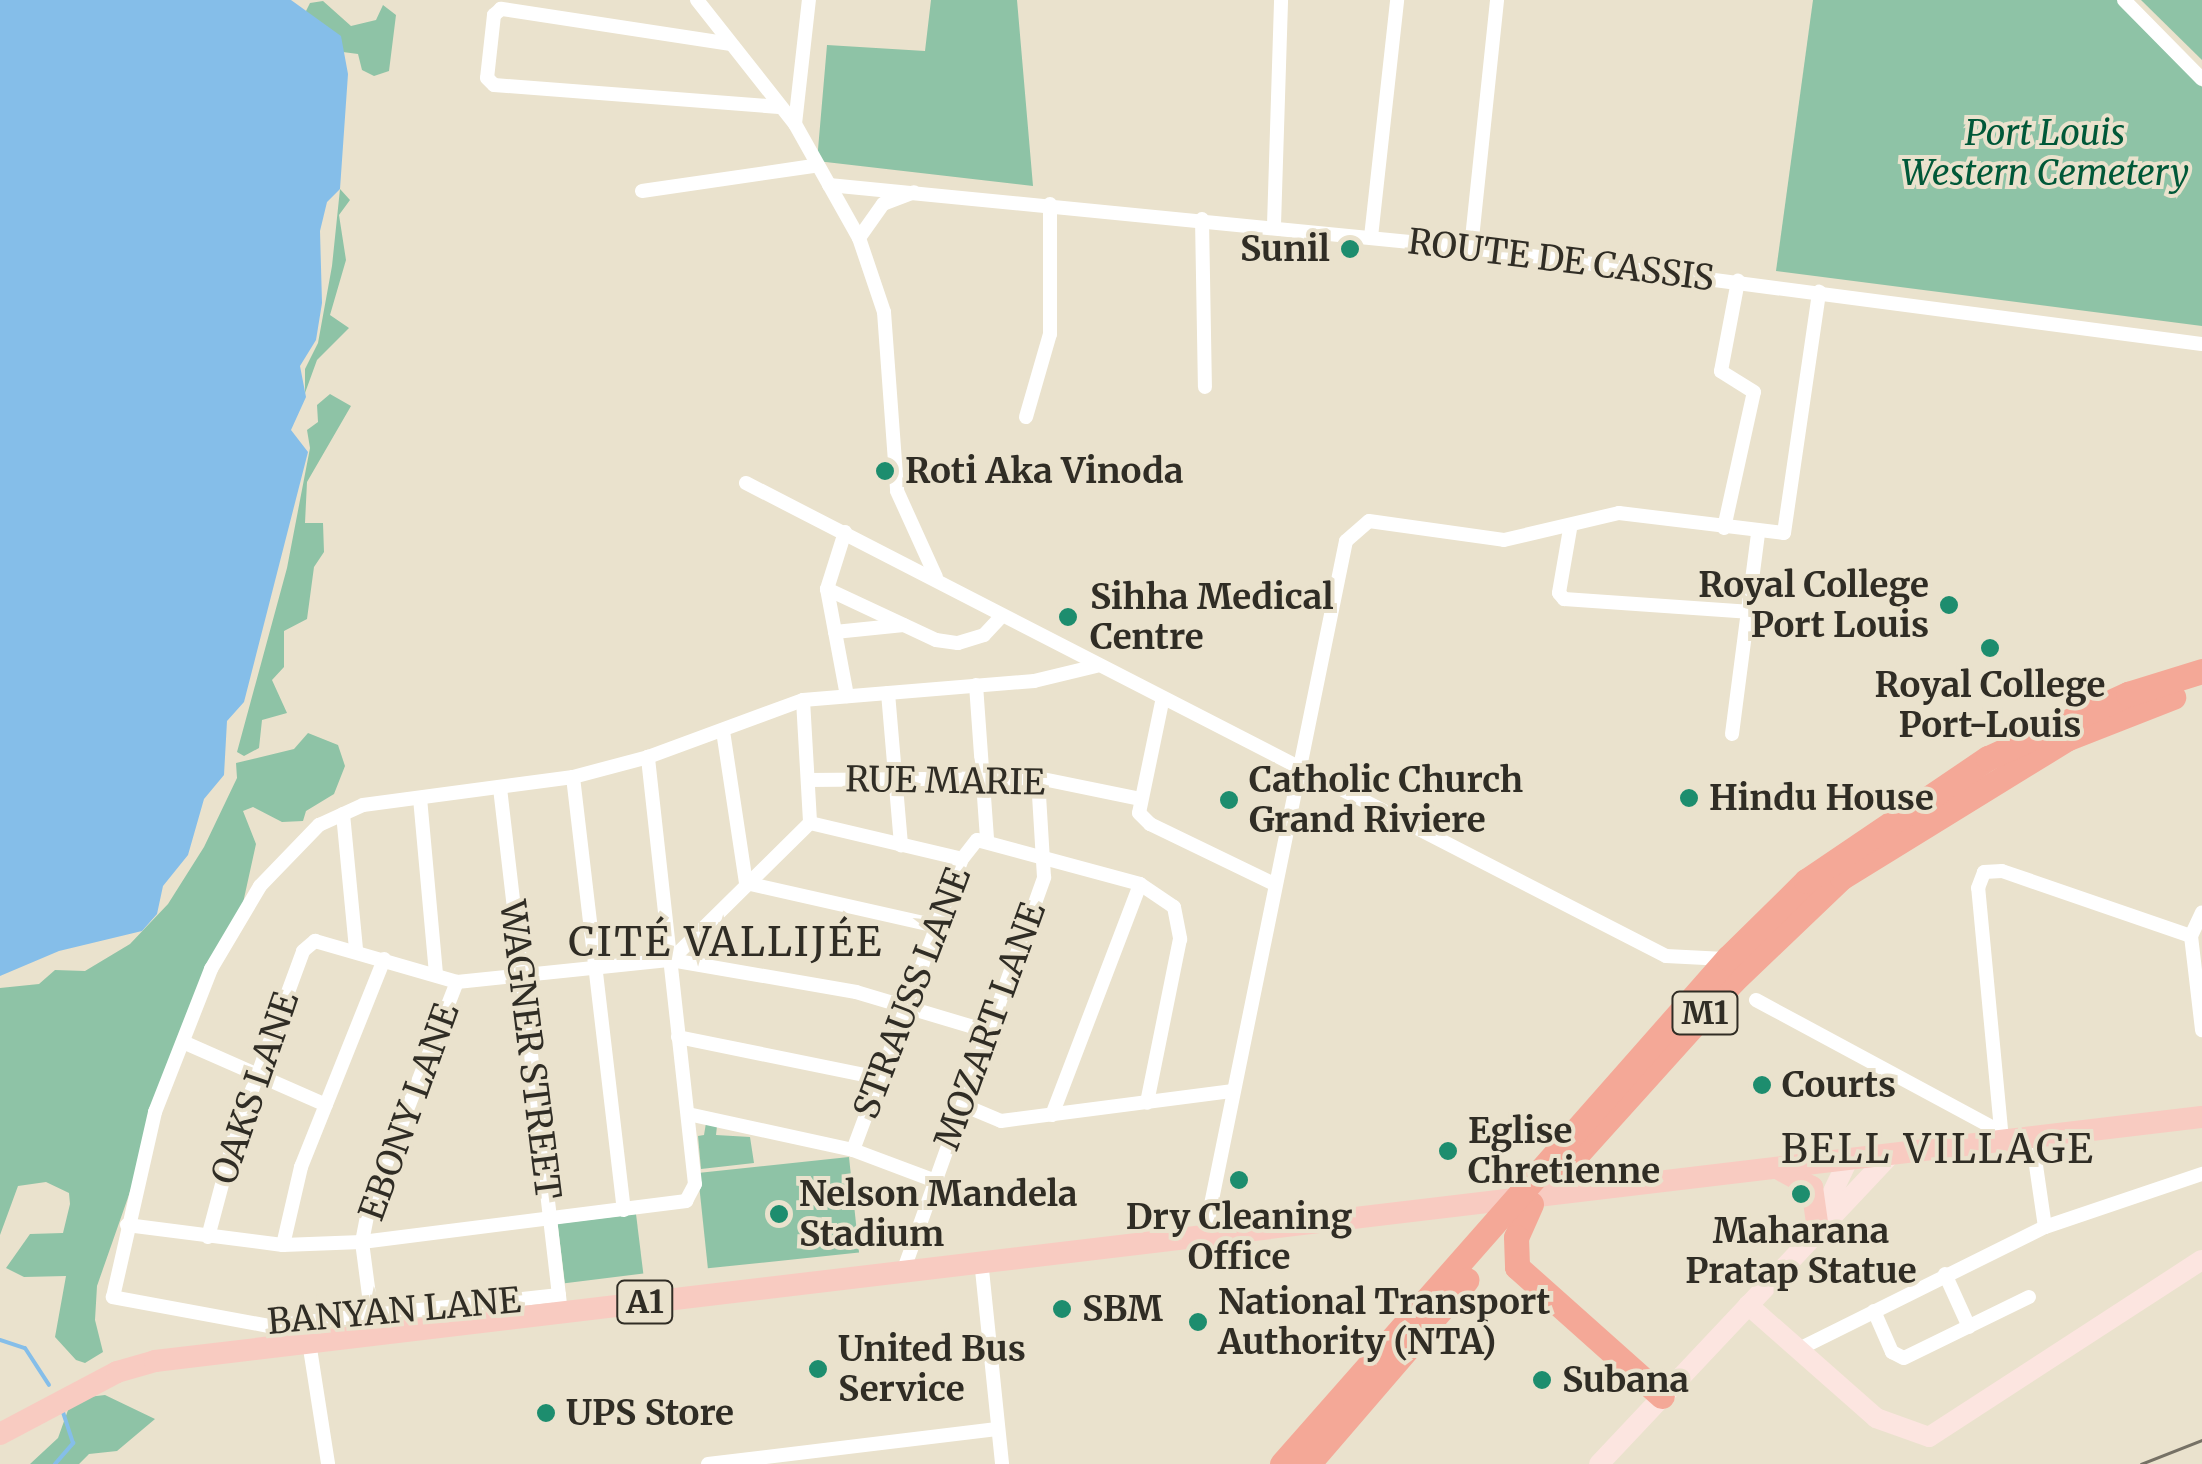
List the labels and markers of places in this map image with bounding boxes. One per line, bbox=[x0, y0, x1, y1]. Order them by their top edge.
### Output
place label: Sunil bbox=[1240, 228, 1330, 270]
marker: Sunil bbox=[1339, 238, 1361, 260]
place label: Roti Aka Vinoda bbox=[905, 450, 1183, 492]
marker: Roti Aka Vinoda bbox=[874, 460, 896, 482]
place label: Royal College Port Louis bbox=[1698, 564, 1929, 646]
place label: Sihha Medical Centre bbox=[1090, 576, 1334, 658]
marker: Royal College Port Louis bbox=[1938, 594, 1960, 616]
marker: Sihha Medical Centre bbox=[1055, 604, 1081, 630]
marker: Royal College Port-Louis bbox=[1979, 637, 2001, 659]
place label: Royal College Port-Louis bbox=[1875, 664, 2105, 746]
place label: Catholic Church Grand Riviere bbox=[1249, 759, 1523, 841]
place label: Hindu House bbox=[1709, 777, 1934, 819]
marker: Hindu House bbox=[1678, 787, 1700, 809]
marker: Catholic Church Grand Riviere bbox=[1218, 789, 1240, 811]
place label: Courts bbox=[1782, 1064, 1896, 1106]
marker: Courts bbox=[1751, 1074, 1773, 1096]
place label: Eglise Chretienne bbox=[1468, 1110, 1660, 1192]
marker: Eglise Chretienne bbox=[1437, 1140, 1459, 1162]
marker: Dry Cleaning Office bbox=[1228, 1169, 1250, 1191]
place label: Nelson Mandela Stadium bbox=[799, 1173, 1078, 1255]
marker: Maharana Pratap Statue bbox=[1790, 1183, 1812, 1205]
place label: Dry Cleaning Office bbox=[1126, 1196, 1352, 1278]
marker: Nelson Mandela Stadium bbox=[768, 1203, 790, 1225]
place label: Maharana Pratap Statue bbox=[1685, 1210, 1917, 1292]
place label: National Transport Authority (NTA) bbox=[1218, 1281, 1550, 1363]
place label: SBM bbox=[1082, 1288, 1163, 1330]
marker: SBM bbox=[1051, 1298, 1073, 1320]
marker: National Transport Authority (NTA) bbox=[1187, 1311, 1209, 1333]
place label: United Bus Service bbox=[838, 1328, 1026, 1410]
marker: United Bus Service bbox=[807, 1358, 829, 1380]
place label: Subana bbox=[1562, 1359, 1689, 1401]
marker: Subana bbox=[1531, 1369, 1553, 1391]
place label: UPS Store bbox=[566, 1392, 734, 1434]
marker: UPS Store bbox=[535, 1402, 557, 1424]

